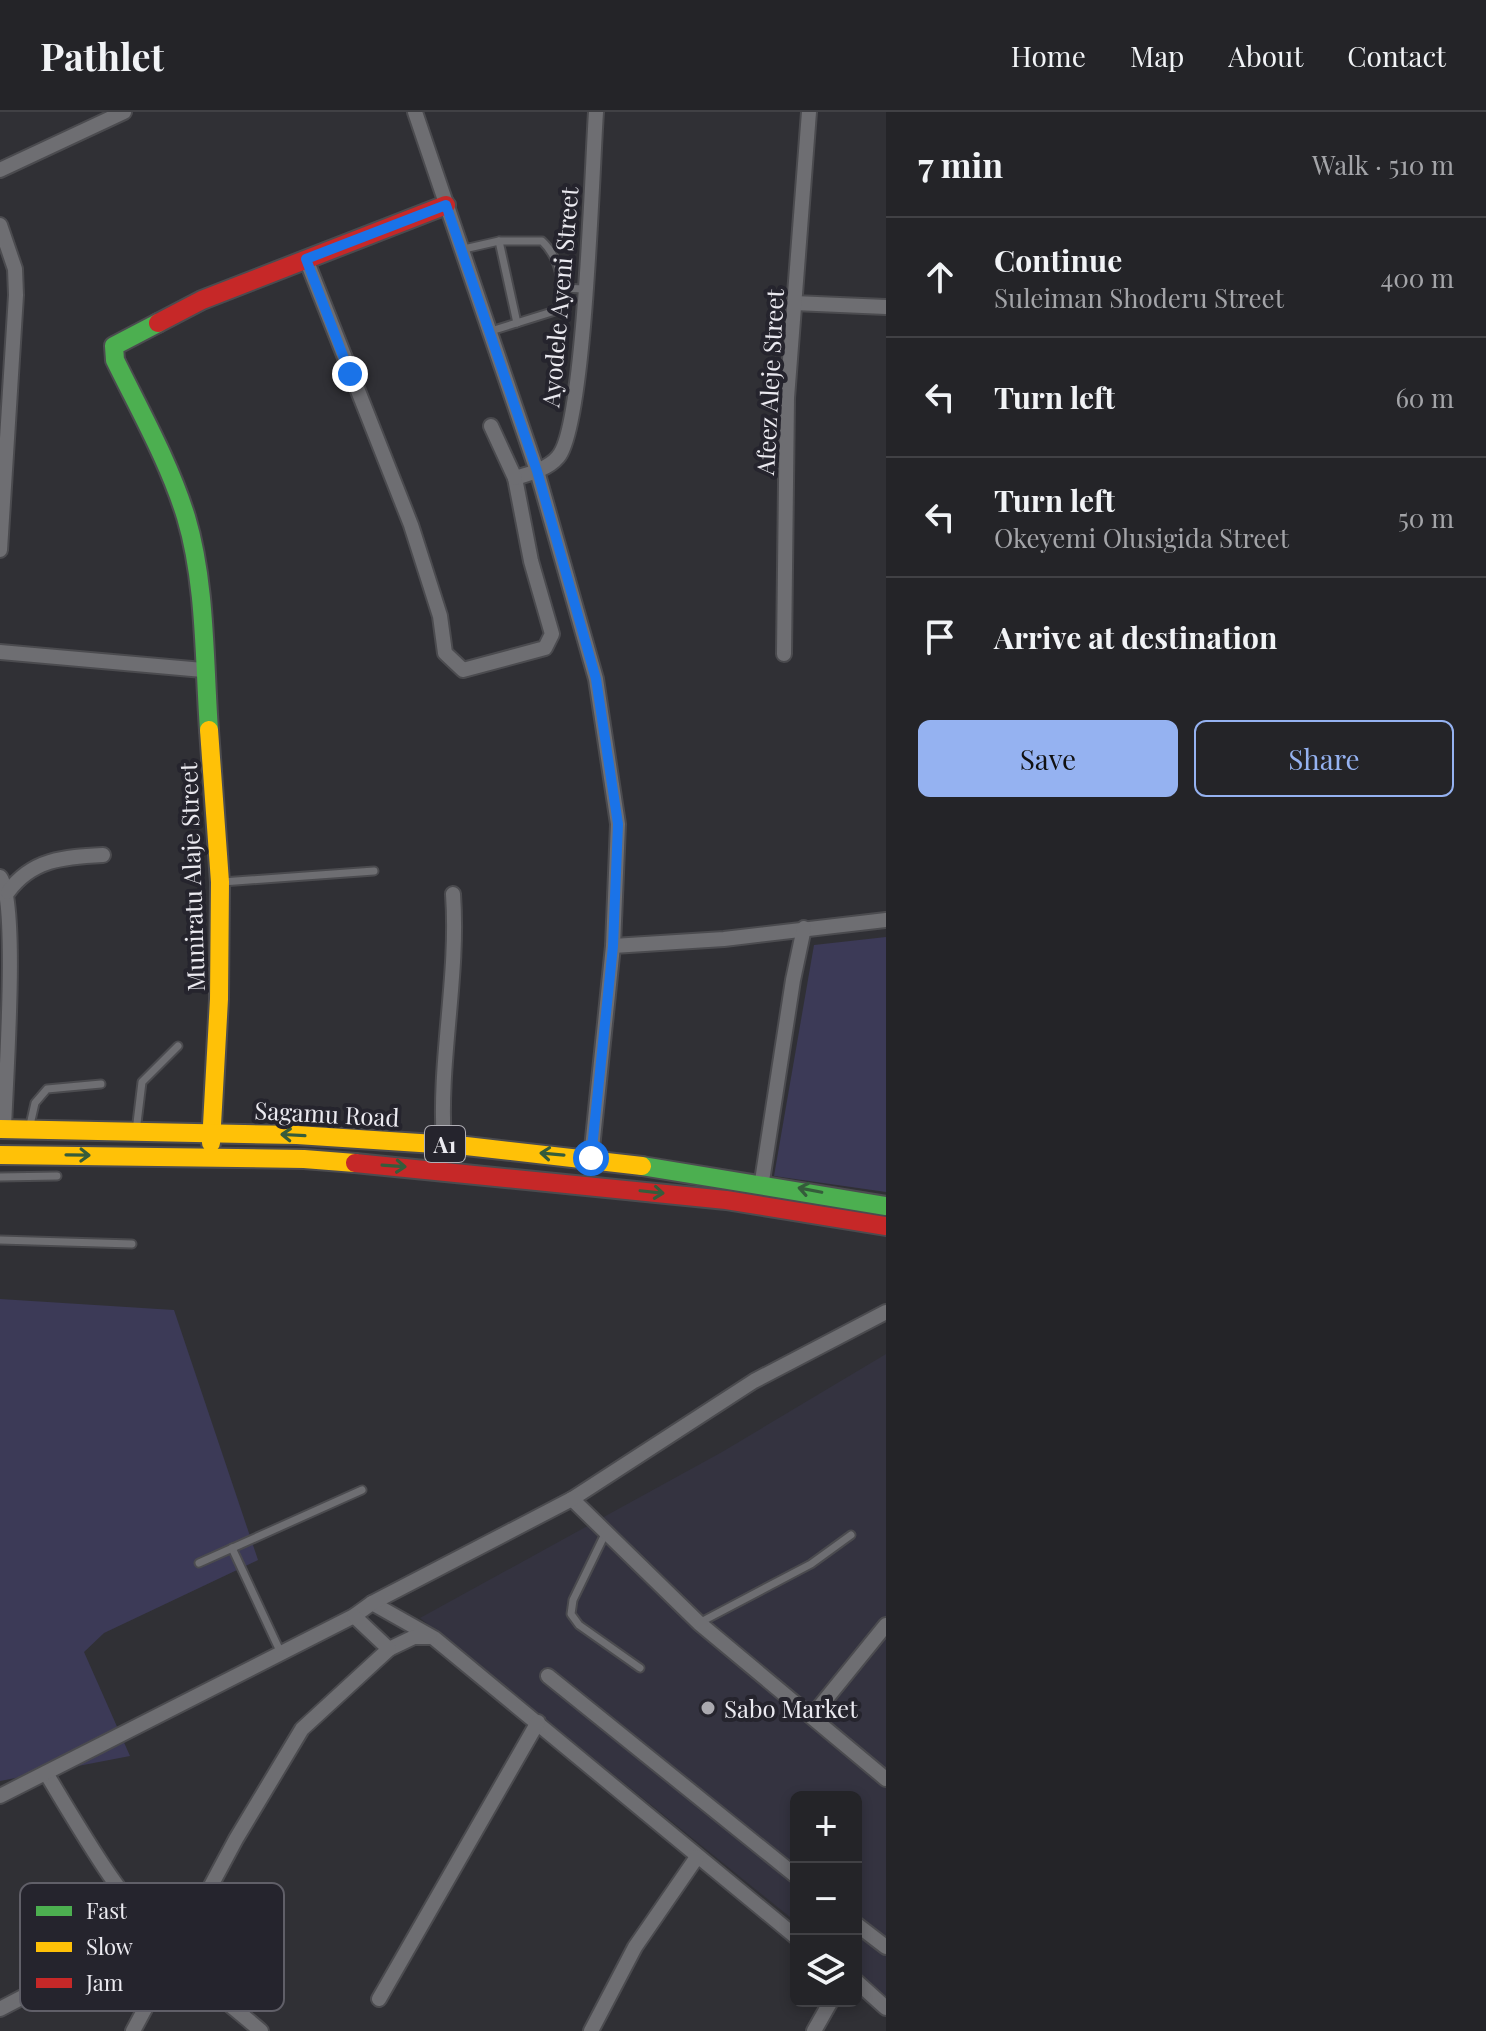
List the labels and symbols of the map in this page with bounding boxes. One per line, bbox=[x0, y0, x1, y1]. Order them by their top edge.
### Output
street label: Ayodele Ayeni Street bbox=[533, 185, 585, 410]
street label: Afeez Aleje Street bbox=[748, 288, 790, 477]
route end bbox=[332, 356, 368, 392]
street label: Muniratu Alaje Street bbox=[171, 761, 211, 992]
street label: Sagamu Road bbox=[254, 1093, 400, 1133]
road number: A1 bbox=[425, 1126, 465, 1162]
one-way arrow bbox=[280, 1127, 307, 1142]
route start bbox=[573, 1140, 609, 1176]
one-way arrow bbox=[539, 1146, 566, 1161]
one-way arrow bbox=[64, 1148, 91, 1163]
one-way arrow bbox=[380, 1159, 407, 1174]
one-way arrow bbox=[797, 1182, 823, 1197]
one-way arrow bbox=[638, 1184, 665, 1199]
place label: Sabo Market bbox=[724, 1692, 858, 1724]
marker: Sabo Market bbox=[699, 1699, 717, 1717]
legend bbox=[20, 1883, 284, 2011]
text: Fast bbox=[86, 1895, 128, 1925]
text: Slow bbox=[86, 1931, 133, 1961]
text: Jam bbox=[85, 1967, 124, 1997]

